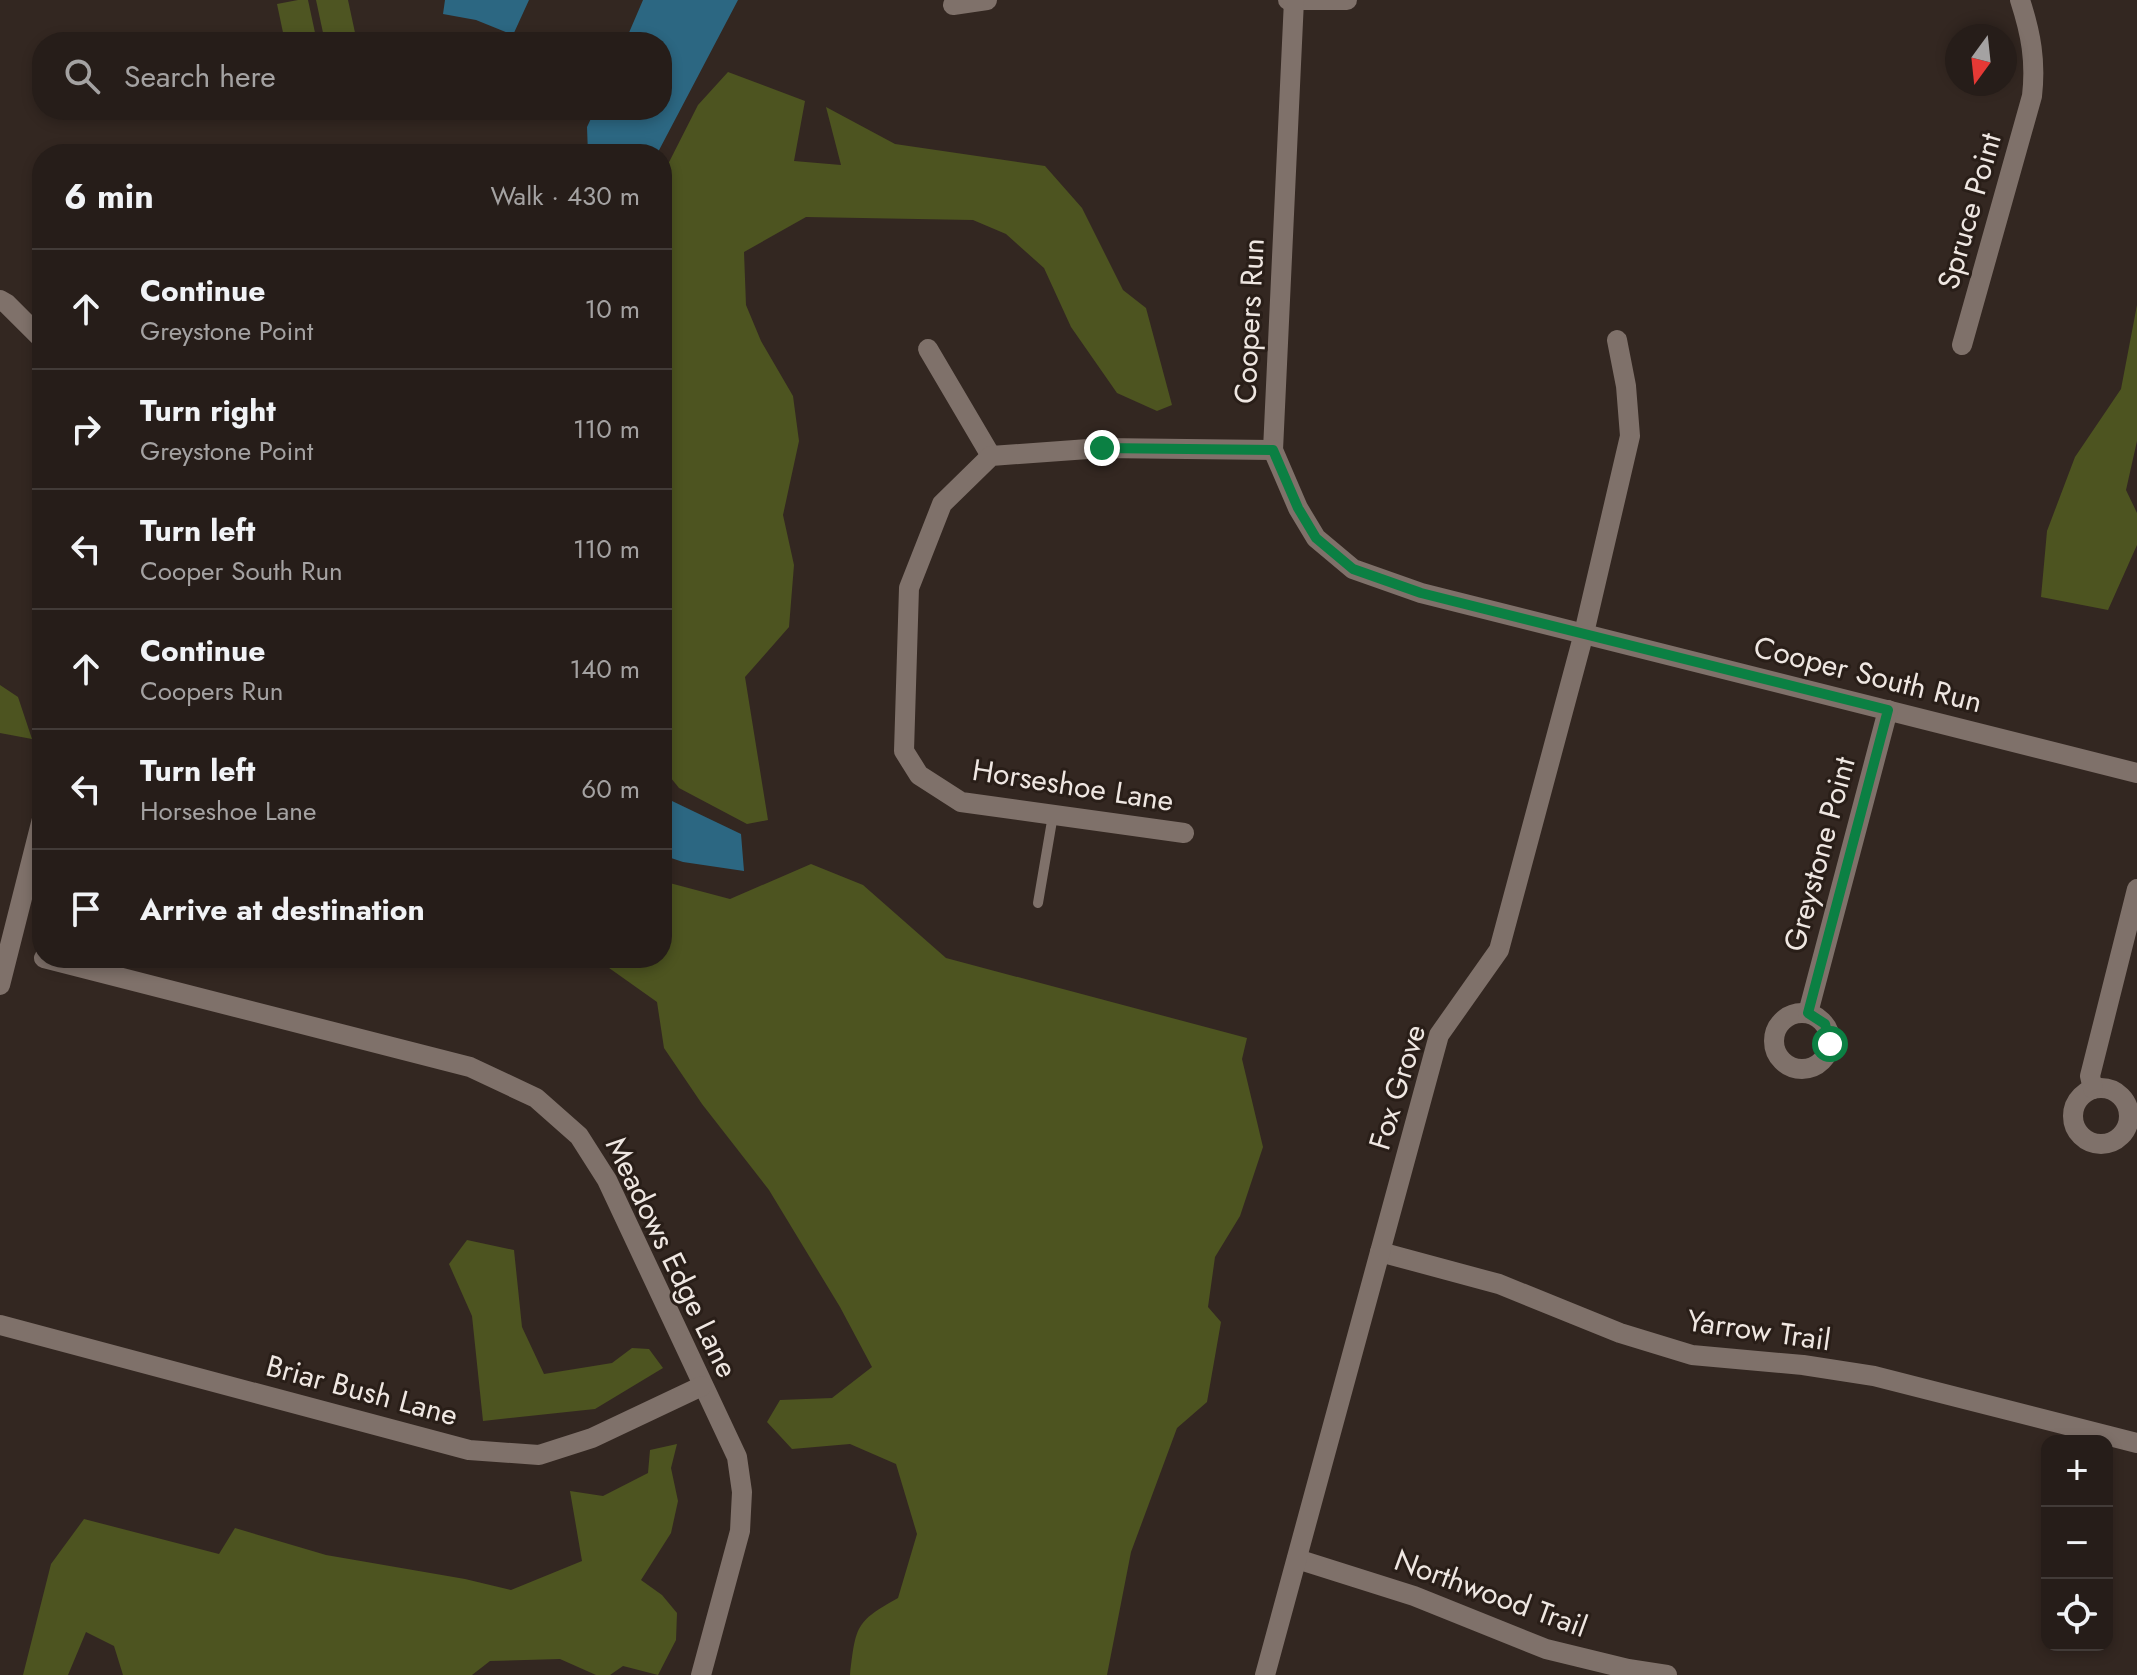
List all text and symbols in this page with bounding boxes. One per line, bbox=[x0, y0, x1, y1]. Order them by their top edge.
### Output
north arrow bbox=[1945, 24, 2017, 96]
search box bbox=[32, 32, 672, 120]
icon: search bbox=[60, 54, 104, 98]
text: Search here bbox=[124, 55, 276, 98]
street label: Spruce Point bbox=[1926, 127, 2012, 294]
text: 6 min bbox=[64, 172, 154, 221]
text: Walk · 430 m bbox=[490, 177, 640, 215]
street label: Coopers Run bbox=[1223, 237, 1275, 405]
text: Continue bbox=[140, 269, 266, 312]
icon: ahead bbox=[64, 287, 108, 331]
text: 10 m bbox=[585, 290, 640, 328]
text: Greystone Point bbox=[140, 312, 313, 350]
text: Turn right bbox=[140, 389, 276, 432]
icon: right bbox=[64, 407, 108, 451]
text: 110 m bbox=[573, 410, 640, 448]
route end bbox=[1084, 430, 1120, 466]
text: Greystone Point bbox=[140, 432, 313, 470]
text: Turn left bbox=[140, 509, 255, 552]
icon: left bbox=[64, 527, 108, 571]
text: 110 m bbox=[573, 530, 640, 568]
text: Cooper South Run bbox=[140, 552, 343, 590]
street label: Cooper South Run bbox=[1749, 625, 1987, 723]
text: Continue bbox=[140, 629, 266, 672]
icon: ahead bbox=[64, 647, 108, 691]
text: 140 m bbox=[569, 650, 640, 688]
text: Coopers Run bbox=[140, 672, 283, 710]
street label: Horseshoe Lane bbox=[969, 748, 1177, 822]
text: Turn left bbox=[140, 749, 255, 792]
street label: Greystone Point bbox=[1772, 751, 1866, 956]
icon: left bbox=[64, 767, 108, 811]
text: 60 m bbox=[581, 770, 640, 808]
text: Horseshoe Lane bbox=[140, 792, 316, 830]
icon: arrive bbox=[64, 887, 108, 931]
text: Arrive at destination bbox=[140, 888, 425, 931]
street label: Fox Grove bbox=[1358, 1019, 1436, 1155]
route start bbox=[1812, 1026, 1848, 1062]
street label: Meadows Edge Lane bbox=[595, 1129, 749, 1385]
street label: Yarrow Trail bbox=[1684, 1299, 1834, 1361]
street label: Briar Bush Lane bbox=[261, 1344, 463, 1436]
map controls bbox=[2041, 1435, 2113, 1651]
button: + bbox=[2041, 1435, 2113, 1507]
button: − bbox=[2041, 1507, 2113, 1579]
street label: Northwood Trail bbox=[1389, 1538, 1593, 1648]
button: locate bbox=[2041, 1579, 2113, 1651]

